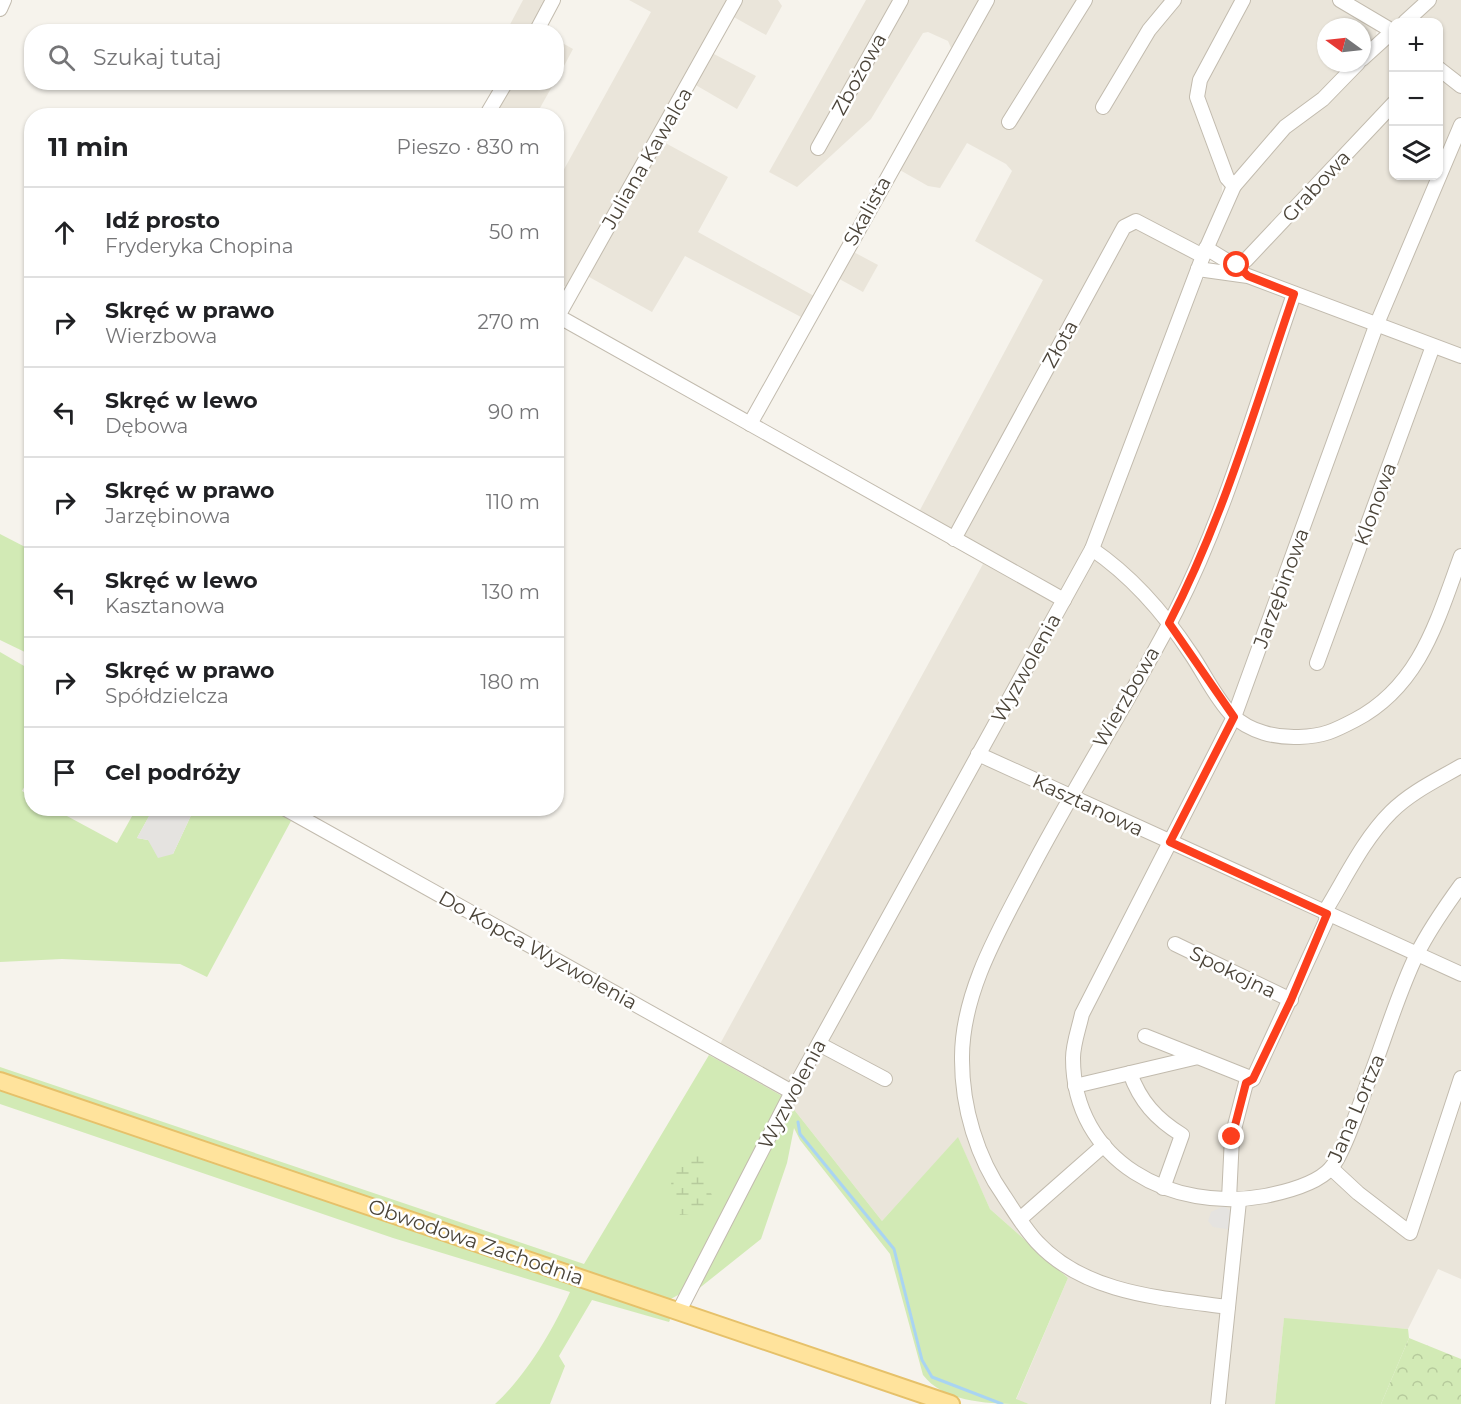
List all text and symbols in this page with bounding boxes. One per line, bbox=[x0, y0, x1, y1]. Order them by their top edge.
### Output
north arrow bbox=[1317, 18, 1371, 72]
map controls bbox=[1389, 18, 1443, 180]
button: + bbox=[1389, 18, 1443, 72]
search box bbox=[24, 24, 564, 90]
street label: Zbożowa bbox=[827, 29, 891, 119]
icon: search bbox=[45, 41, 78, 74]
text: Szukaj tutaj bbox=[93, 44, 221, 71]
button: − bbox=[1389, 72, 1443, 126]
street label: Juliana Kawalca bbox=[596, 83, 697, 234]
button: layers bbox=[1389, 126, 1443, 180]
text: 11 min bbox=[48, 131, 129, 163]
text: Pieszo · 830 m bbox=[397, 135, 540, 159]
street label: Grabowa bbox=[1277, 145, 1355, 227]
street label: Skalista bbox=[838, 172, 896, 250]
text: Idź prosto bbox=[105, 207, 220, 234]
icon: ahead bbox=[48, 216, 81, 249]
text: 50 m bbox=[489, 220, 540, 244]
text: Fryderyka Chopina bbox=[105, 234, 294, 258]
route start bbox=[1223, 251, 1249, 277]
text: Skręć w prawo bbox=[105, 297, 274, 324]
icon: right bbox=[48, 306, 81, 339]
text: 270 m bbox=[478, 310, 540, 334]
street label: Złota bbox=[1037, 316, 1083, 372]
text: Wierzbowa bbox=[105, 324, 217, 348]
text: Skręć w lewo bbox=[105, 387, 258, 414]
icon: left bbox=[48, 396, 81, 429]
text: 90 m bbox=[488, 400, 540, 424]
text: Dębowa bbox=[105, 414, 188, 438]
street label: Klonowa bbox=[1349, 459, 1401, 549]
text: Skręć w prawo bbox=[105, 477, 274, 504]
icon: right bbox=[48, 486, 81, 519]
text: 110 m bbox=[486, 490, 540, 514]
text: Jarzębinowa bbox=[105, 504, 231, 528]
street label: Jarzębinowa bbox=[1248, 525, 1314, 652]
text: Skręć w lewo bbox=[105, 567, 258, 594]
icon: left bbox=[48, 576, 81, 609]
text: 130 m bbox=[482, 580, 540, 604]
text: Kasztanowa bbox=[105, 594, 225, 618]
street label: Wyzwolenia bbox=[986, 609, 1066, 727]
street label: Wierzbowa bbox=[1088, 642, 1164, 752]
text: Skręć w prawo bbox=[105, 657, 274, 684]
icon: right bbox=[48, 666, 81, 699]
text: 180 m bbox=[480, 670, 540, 694]
text: Spółdzielcza bbox=[105, 684, 229, 708]
icon: arrive bbox=[48, 756, 81, 789]
text: Cel podróży bbox=[105, 759, 241, 786]
street label: Kasztanowa bbox=[1029, 769, 1147, 841]
street label: Do Kopca Wyzwolenia bbox=[435, 885, 641, 1015]
street label: Spokojna bbox=[1186, 941, 1280, 1003]
street label: Wyzwolenia bbox=[753, 1035, 831, 1153]
street label: Jana Lortza bbox=[1322, 1050, 1390, 1167]
route end bbox=[1218, 1123, 1244, 1149]
street label: Obwodowa Zachodnia bbox=[365, 1194, 587, 1290]

